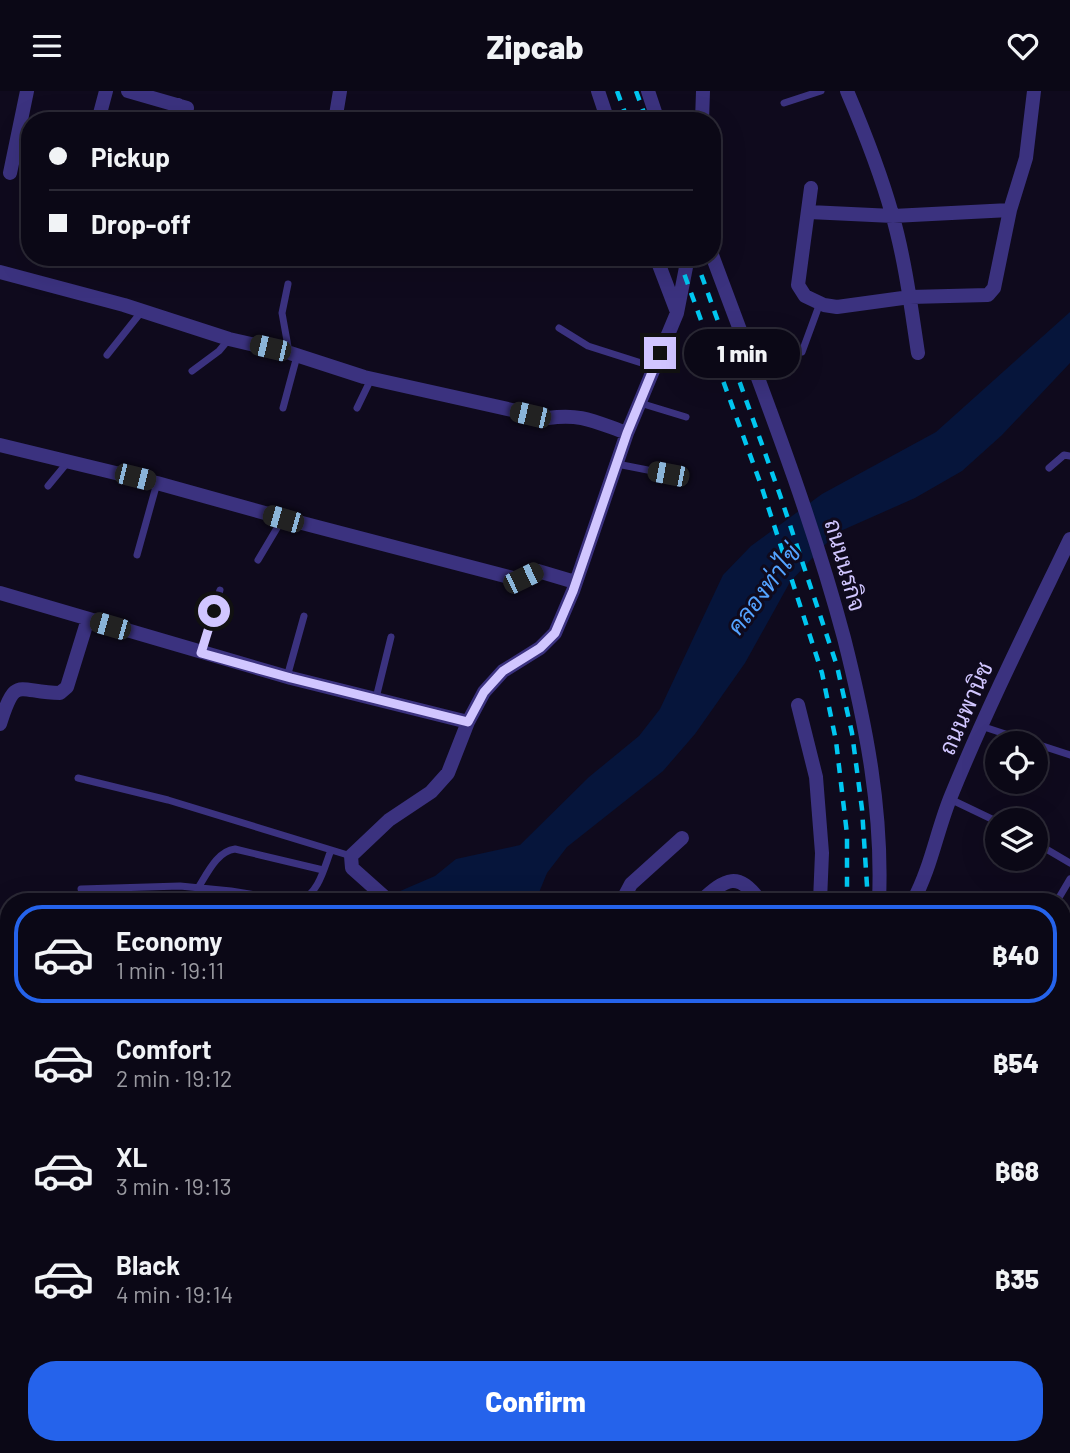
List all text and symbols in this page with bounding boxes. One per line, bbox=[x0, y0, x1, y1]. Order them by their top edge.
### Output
icon: menu bbox=[28, 27, 66, 65]
text: Zipcab bbox=[486, 27, 584, 65]
icon: heart bbox=[1004, 27, 1042, 65]
text: Pickup bbox=[91, 141, 170, 172]
text: Drop-off bbox=[91, 208, 191, 239]
callout: 1 min bbox=[684, 329, 800, 377]
car bbox=[248, 333, 293, 363]
route end bbox=[644, 337, 676, 369]
text: 1 min bbox=[717, 339, 767, 367]
car bbox=[508, 400, 553, 430]
car bbox=[646, 460, 691, 488]
car bbox=[113, 462, 158, 492]
car bbox=[260, 503, 307, 535]
street label: ถนนนรกิจ bbox=[820, 516, 872, 614]
water label: คลองท่าไข่ bbox=[720, 538, 807, 639]
car bbox=[500, 559, 547, 597]
route start bbox=[198, 595, 230, 627]
car bbox=[87, 610, 134, 642]
street label: ถนนพานิช bbox=[932, 657, 998, 759]
map controls bbox=[985, 731, 1048, 871]
button: locate bbox=[985, 731, 1048, 794]
button: layers bbox=[985, 808, 1048, 871]
icon: car bbox=[32, 923, 95, 986]
text: Economy bbox=[116, 925, 222, 956]
text: ฿40 bbox=[992, 939, 1039, 970]
text: 1 min · 19:11 bbox=[116, 956, 224, 984]
icon: car bbox=[32, 1031, 95, 1094]
text: Comfort bbox=[116, 1033, 212, 1064]
text: ฿54 bbox=[993, 1047, 1039, 1078]
text: 2 min · 19:12 bbox=[116, 1064, 232, 1092]
icon: car bbox=[32, 1139, 95, 1202]
text: XL bbox=[116, 1141, 147, 1172]
text: ฿68 bbox=[995, 1155, 1039, 1186]
text: 3 min · 19:13 bbox=[116, 1172, 231, 1200]
icon: car bbox=[32, 1247, 95, 1310]
text: Black bbox=[116, 1249, 180, 1280]
text: ฿35 bbox=[995, 1263, 1039, 1294]
text: 4 min · 19:14 bbox=[116, 1280, 233, 1308]
button: Confirm bbox=[28, 1361, 1043, 1441]

